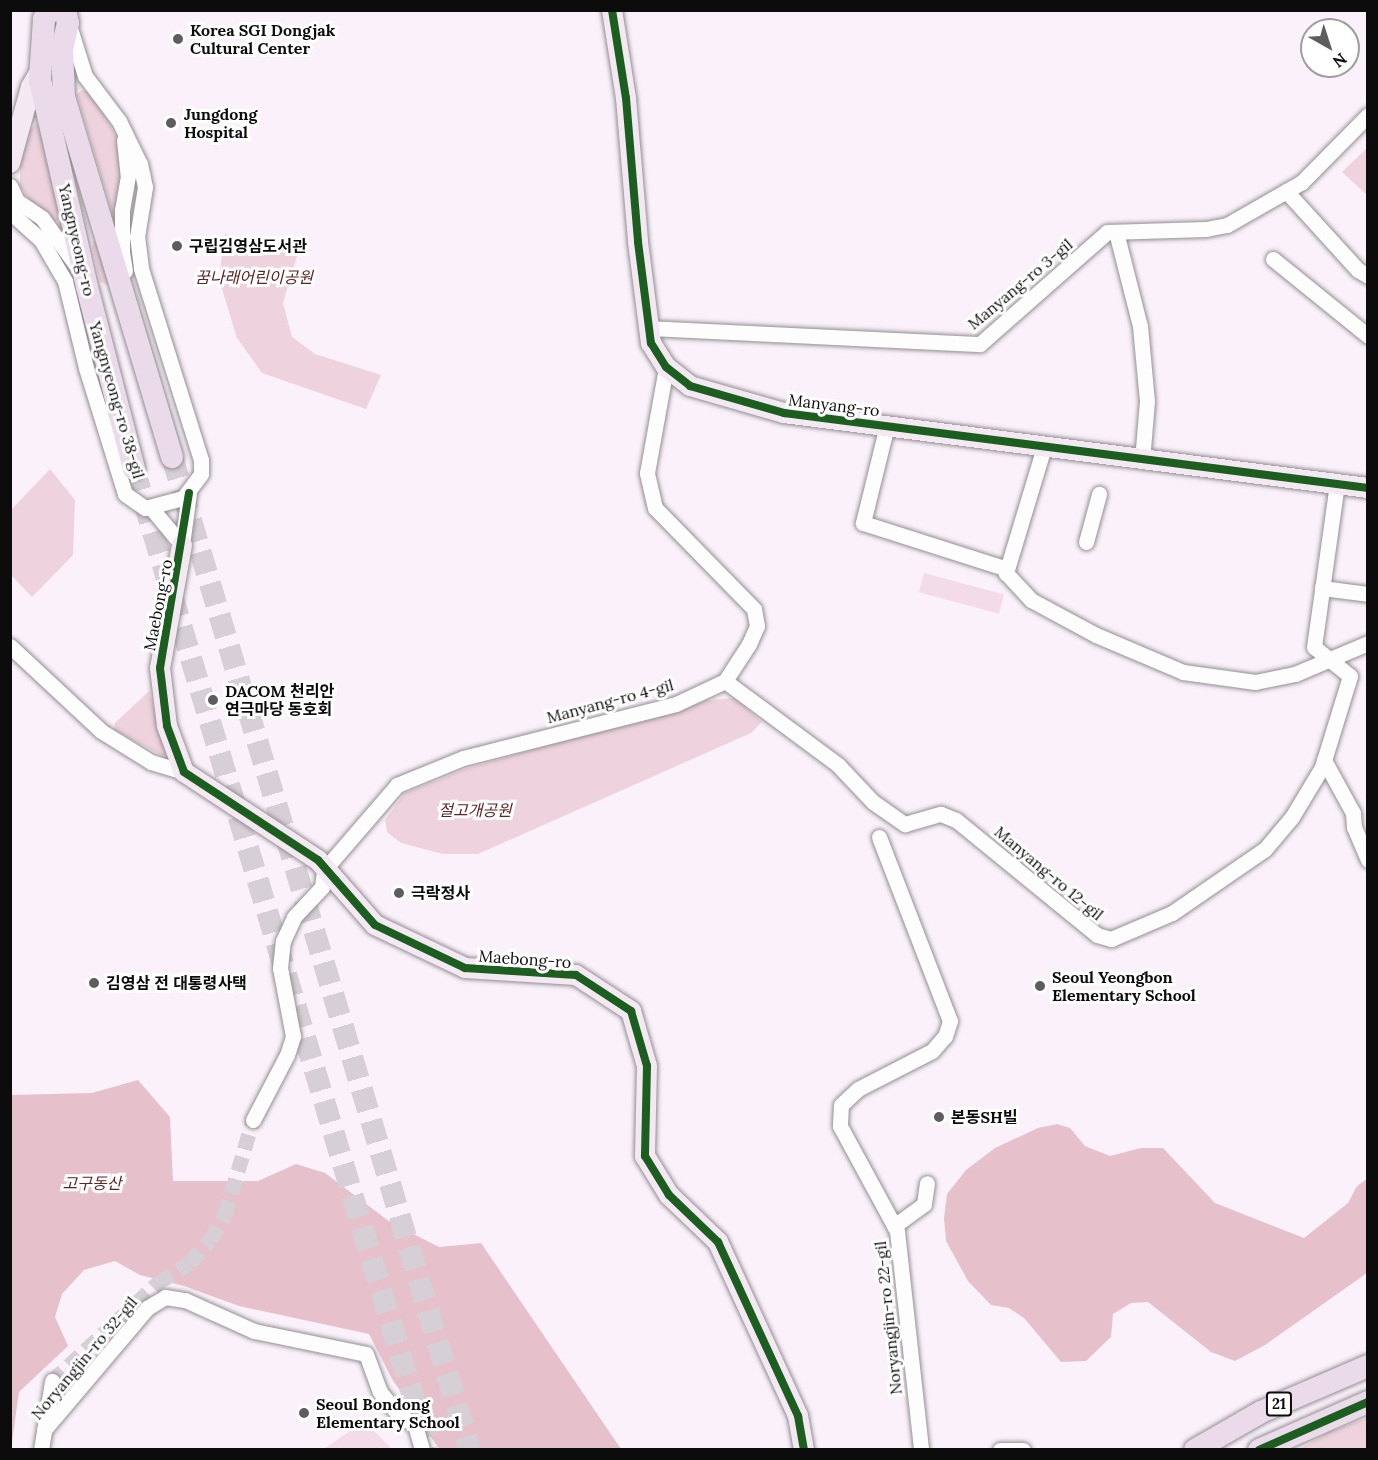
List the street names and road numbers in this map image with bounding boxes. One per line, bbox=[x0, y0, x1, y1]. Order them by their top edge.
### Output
street label: Yangnyeong-ro bbox=[55, 182, 99, 298]
street label: Manyang-ro 3-gil bbox=[964, 235, 1076, 333]
street label: Yangnyeong-ro 38-gil bbox=[85, 319, 149, 481]
street label: Manyang-ro bbox=[787, 390, 881, 420]
street label: Maebong-ro bbox=[140, 558, 176, 652]
street label: Manyang-ro 4-gil bbox=[544, 675, 676, 727]
street label: Manyang-ro 12-gil bbox=[991, 822, 1107, 924]
street label: Maebong-ro bbox=[478, 946, 572, 972]
street label: Noryangjin-ro 22-gil bbox=[870, 1240, 906, 1396]
street label: Noryangjin-ro 32-gil bbox=[27, 1293, 141, 1423]
road number: 21 bbox=[1266, 1392, 1292, 1416]

